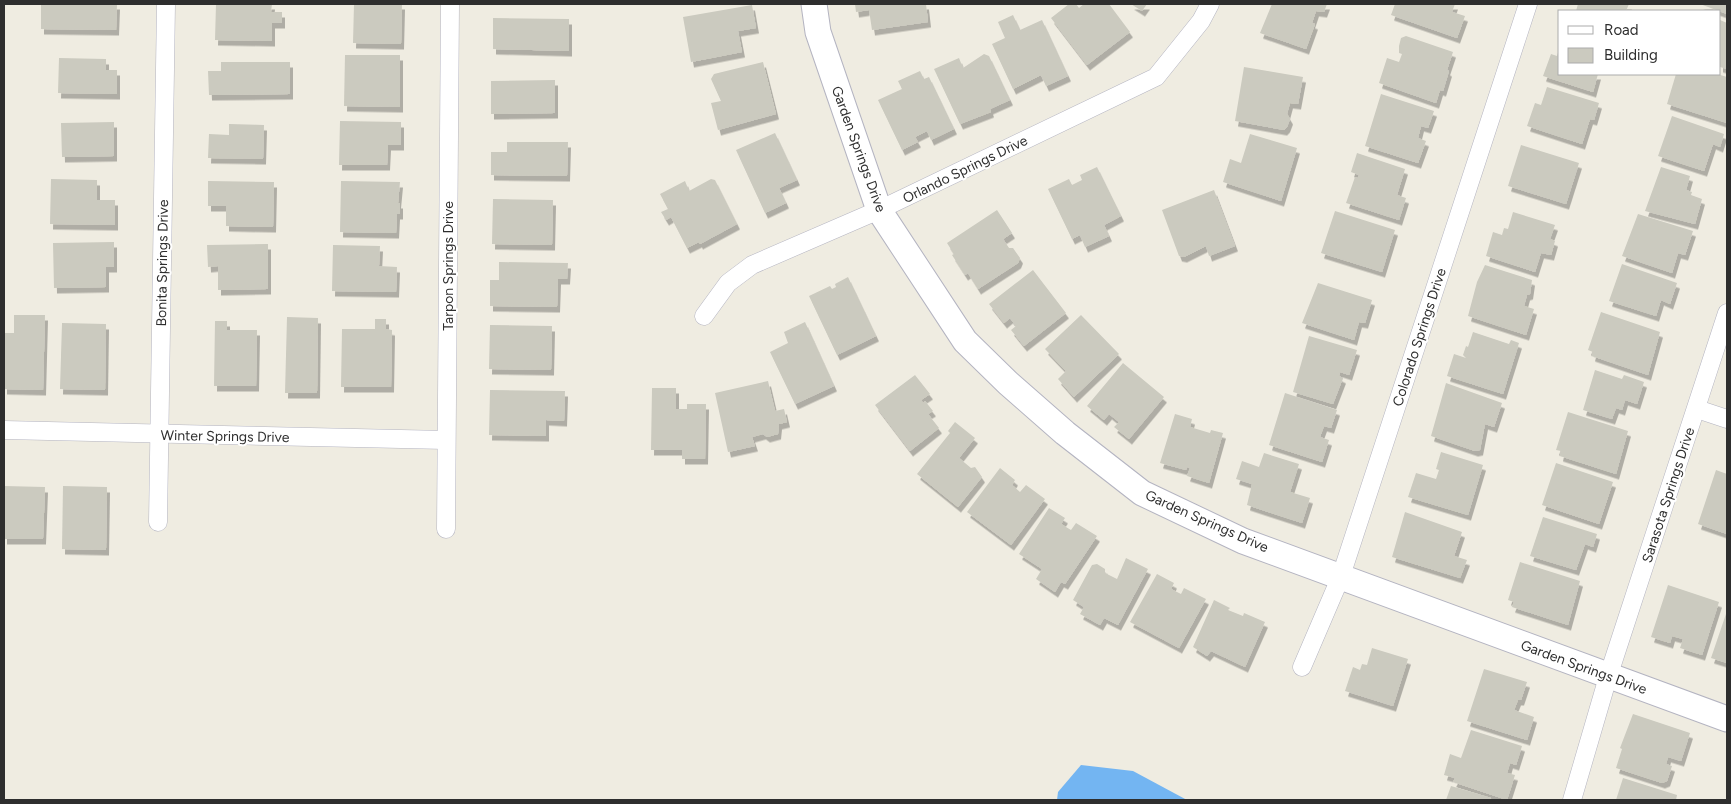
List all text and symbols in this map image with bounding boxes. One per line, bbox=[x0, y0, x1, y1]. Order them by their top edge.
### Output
legend bbox=[1558, 10, 1721, 75]
text: Road bbox=[1604, 21, 1639, 39]
text: Building bbox=[1604, 46, 1658, 64]
street label: Garden Springs Drive bbox=[828, 84, 889, 215]
street label: Orlando Springs Drive bbox=[900, 132, 1031, 207]
street label: Bonita Springs Drive bbox=[153, 199, 172, 327]
street label: Tarpon Springs Drive bbox=[440, 201, 457, 331]
street label: Colorado Springs Drive bbox=[1389, 266, 1450, 408]
street label: Sarasota Springs Drive bbox=[1639, 425, 1699, 565]
street label: Winter Springs Drive bbox=[160, 427, 290, 446]
street label: Garden Springs Drive bbox=[1143, 487, 1271, 556]
street label: Garden Springs Drive bbox=[1518, 637, 1649, 698]

